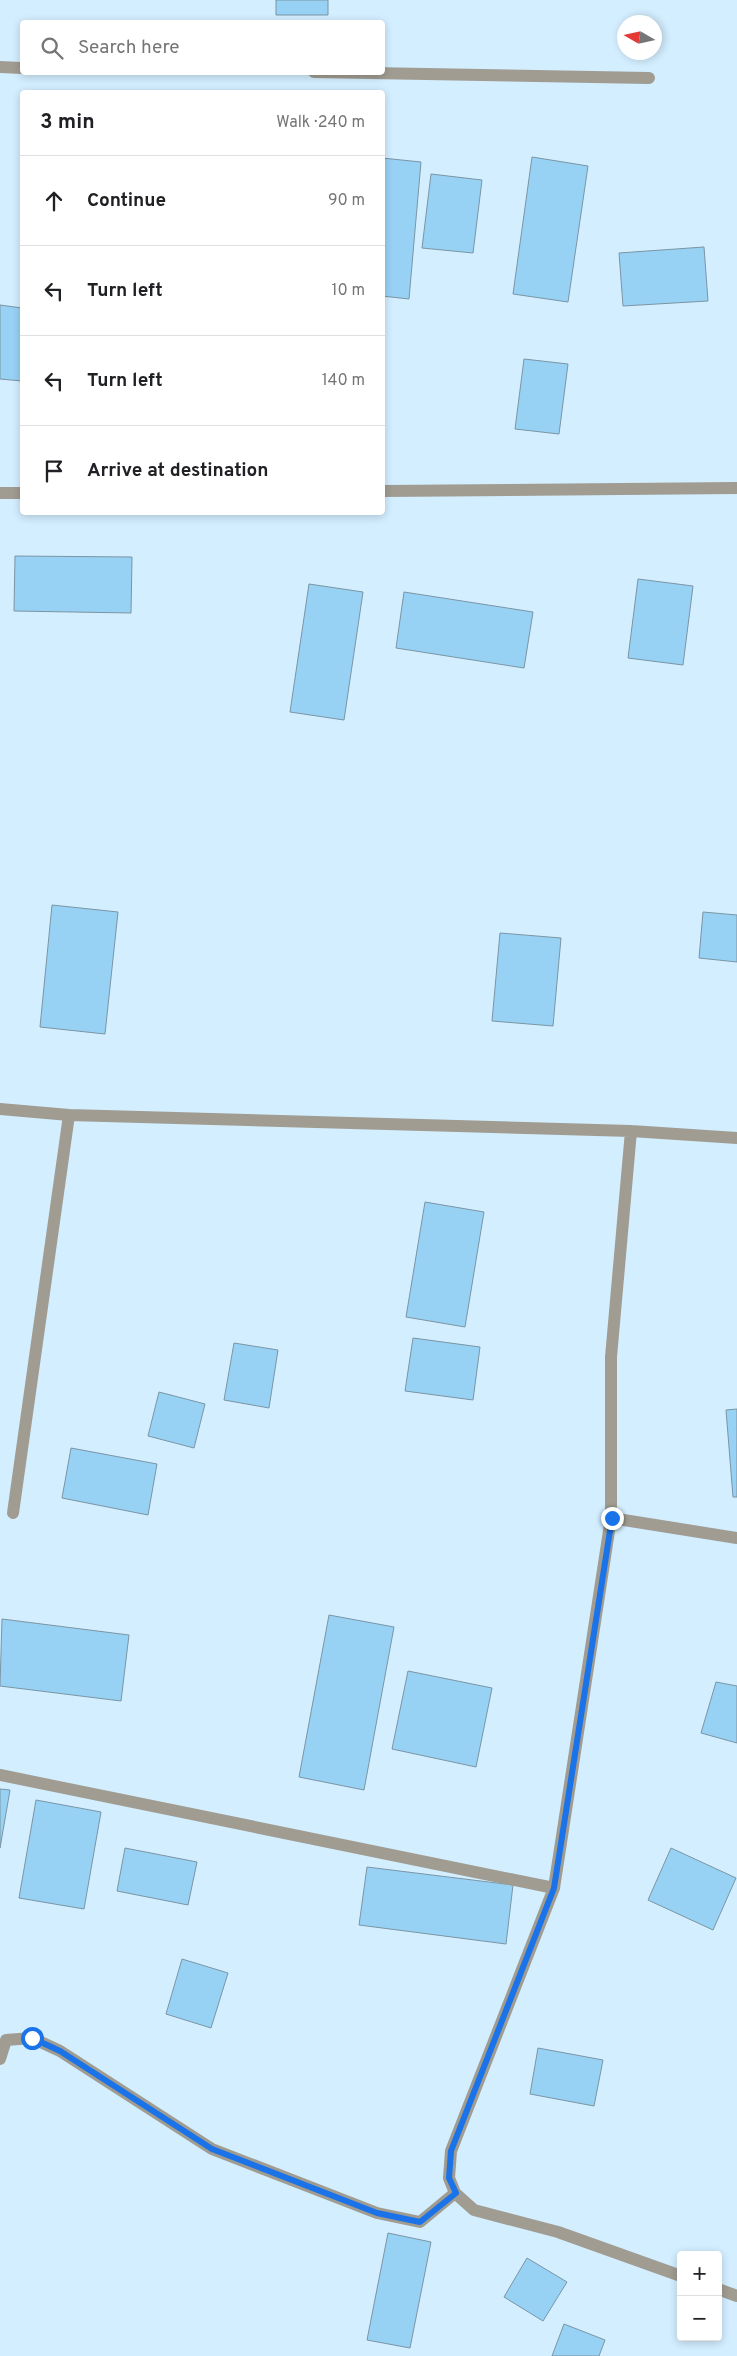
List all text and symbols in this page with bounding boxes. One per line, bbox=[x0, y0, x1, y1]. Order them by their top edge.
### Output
north arrow bbox=[617, 15, 662, 60]
search box bbox=[20, 20, 385, 75]
icon: search bbox=[38, 34, 66, 62]
text: Search here bbox=[78, 36, 180, 60]
text: 3 min bbox=[40, 109, 95, 136]
text: Walk · 240 m bbox=[276, 113, 365, 133]
icon: ahead bbox=[40, 187, 68, 215]
text: Continue bbox=[87, 189, 166, 213]
text: 90 m bbox=[328, 191, 365, 211]
icon: left bbox=[40, 277, 68, 305]
text: Turn left bbox=[87, 279, 163, 303]
text: 10 m bbox=[331, 281, 365, 301]
icon: left bbox=[40, 367, 68, 395]
text: Turn left bbox=[87, 369, 163, 393]
text: 140 m bbox=[322, 371, 365, 391]
icon: arrive bbox=[40, 457, 68, 485]
text: Arrive at destination bbox=[87, 459, 268, 483]
route end bbox=[601, 1507, 624, 1530]
route start bbox=[21, 2027, 44, 2050]
map controls bbox=[677, 2251, 722, 2341]
button: + bbox=[677, 2251, 722, 2296]
button: − bbox=[677, 2296, 722, 2341]

